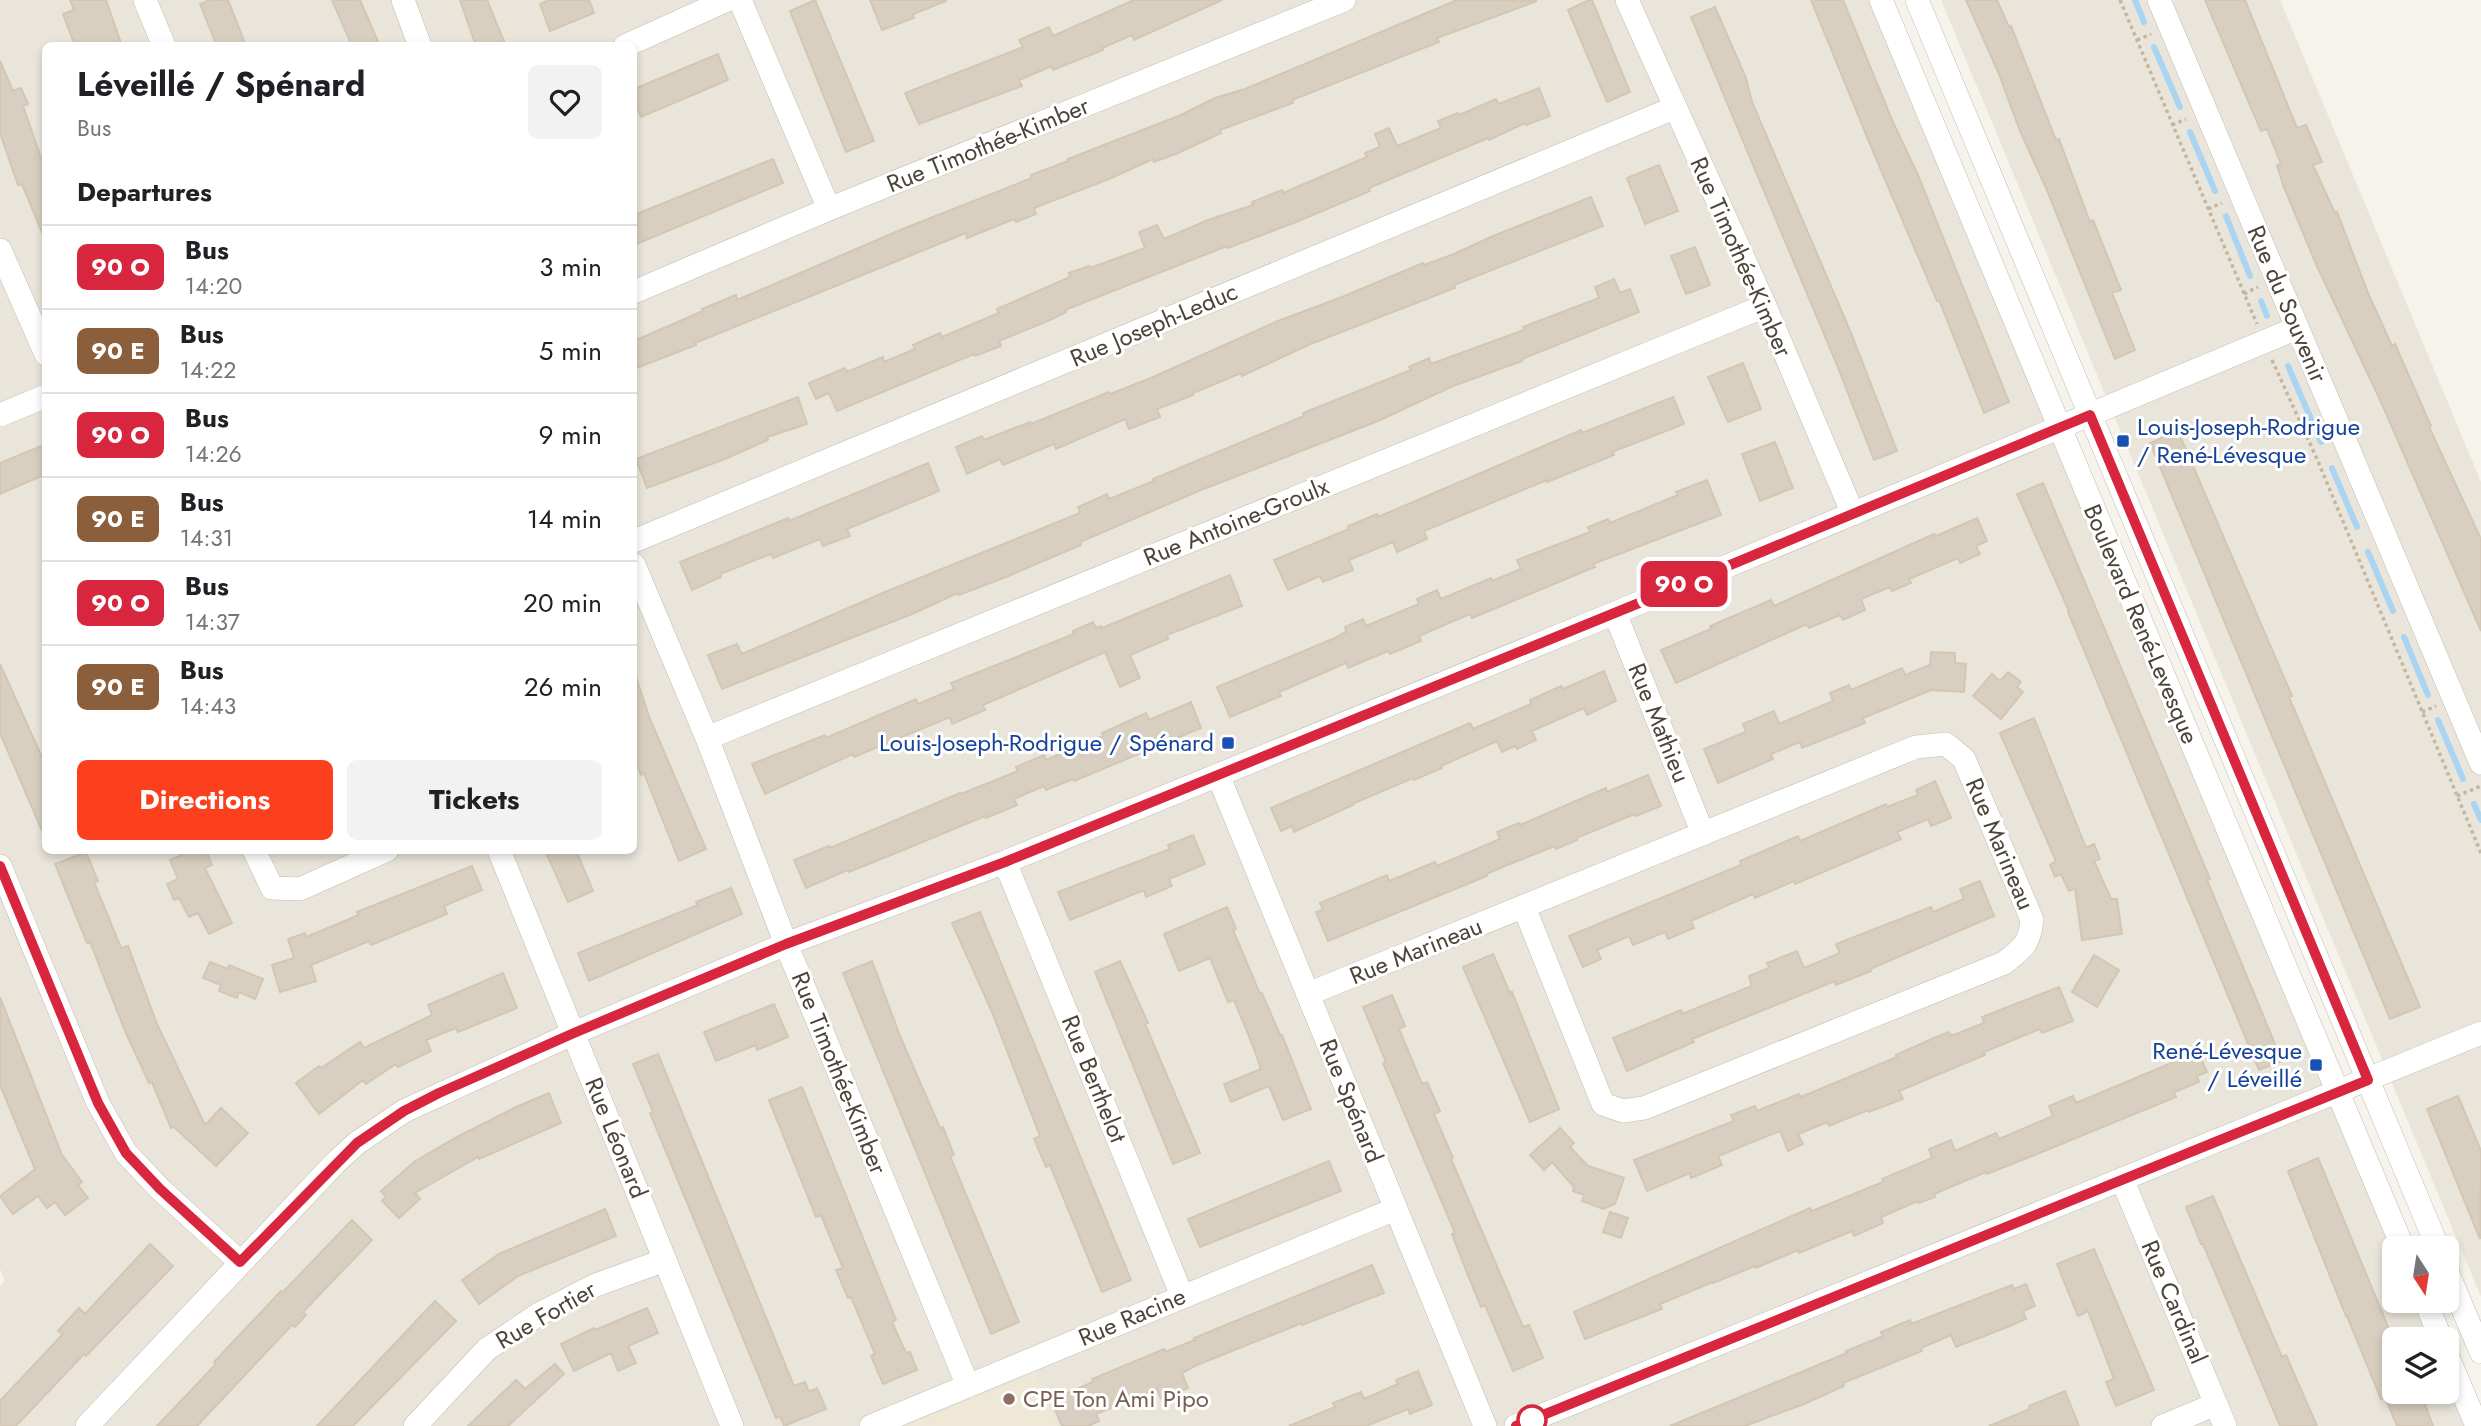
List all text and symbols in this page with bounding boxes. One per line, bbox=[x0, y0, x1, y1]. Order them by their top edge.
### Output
text: Léveillé / Spénard bbox=[77, 61, 365, 108]
button: heart bbox=[528, 65, 602, 139]
street label: Rue Timothée-Kimber bbox=[881, 88, 1095, 201]
text: Bus bbox=[77, 111, 111, 145]
street label: Rue Timothée-Kimber bbox=[1682, 151, 1802, 363]
text: Departures bbox=[77, 173, 212, 211]
street label: Rue du Souvenir bbox=[2239, 220, 2337, 388]
text: Bus bbox=[185, 231, 229, 269]
text: 3 min bbox=[539, 248, 602, 286]
text: 90 O bbox=[91, 249, 150, 284]
text: 14:20 bbox=[185, 269, 242, 303]
street label: Rue Joseph-Leduc bbox=[1065, 274, 1243, 376]
text: Bus bbox=[180, 315, 224, 353]
text: 5 min bbox=[539, 332, 602, 370]
text: 90 E bbox=[91, 333, 145, 368]
text: 14:22 bbox=[180, 353, 236, 387]
text: Bus bbox=[185, 399, 229, 437]
place label: Louis-Joseph-Rodrigue / René-Lévesque bbox=[2137, 409, 2360, 472]
text: 9 min bbox=[539, 416, 602, 454]
text: 90 O bbox=[91, 417, 150, 452]
marker: Louis-Joseph-Rodrigue / René-Lévesque bbox=[2115, 433, 2131, 449]
text: 14:26 bbox=[185, 437, 242, 471]
street label: Rue Antoine-Groulx bbox=[1138, 468, 1335, 575]
text: Bus bbox=[180, 483, 224, 521]
street label: Boulevard René-Levesque bbox=[2075, 499, 2208, 749]
text: 14 min bbox=[527, 500, 602, 538]
text: 90 E bbox=[91, 501, 145, 536]
text: 14:31 bbox=[180, 521, 233, 555]
line badge: 90 O bbox=[1635, 561, 1733, 607]
text: 90 O bbox=[1655, 566, 1713, 601]
text: Bus bbox=[185, 567, 229, 605]
text: 20 min bbox=[523, 584, 602, 622]
text: 90 O bbox=[91, 585, 150, 620]
text: 14:37 bbox=[185, 605, 240, 639]
text: Bus bbox=[180, 651, 224, 689]
street label: Rue Mathieu bbox=[1620, 658, 1699, 788]
text: 26 min bbox=[524, 668, 602, 706]
text: 90 E bbox=[91, 669, 145, 704]
text: 14:43 bbox=[180, 689, 236, 723]
place label: Louis-Joseph-Rodrigue / Spénard bbox=[879, 725, 1214, 760]
marker: Louis-Joseph-Rodrigue / Spénard bbox=[1220, 735, 1236, 751]
button: Directions bbox=[77, 760, 333, 840]
button: Tickets bbox=[347, 760, 602, 840]
street label: Rue Marineau bbox=[1957, 772, 2044, 915]
street label: Rue Marineau bbox=[1344, 908, 1487, 993]
street label: Rue Timothée-Kimber bbox=[783, 966, 896, 1180]
street label: Rue Berthelot bbox=[1053, 1010, 1136, 1148]
place label: René-Lévesque / Léveillé bbox=[2152, 1033, 2302, 1096]
street label: Rue Spénard bbox=[1311, 1034, 1392, 1168]
marker: René-Lévesque / Léveillé bbox=[2308, 1057, 2324, 1073]
street label: Rue Léonard bbox=[576, 1072, 657, 1204]
street label: Rue Cardinal bbox=[2133, 1234, 2216, 1369]
north arrow bbox=[2382, 1236, 2459, 1312]
map controls bbox=[2382, 1236, 2459, 1404]
street label: Rue Fortier bbox=[489, 1271, 603, 1357]
street label: Rue Racine bbox=[1073, 1278, 1191, 1355]
button: layers bbox=[2382, 1327, 2459, 1404]
place label: CPE Ton Ami Pipo bbox=[1023, 1381, 1209, 1416]
marker: CPE Ton Ami Pipo bbox=[1001, 1391, 1017, 1407]
unlabelled marker bbox=[1517, 1405, 1547, 1426]

